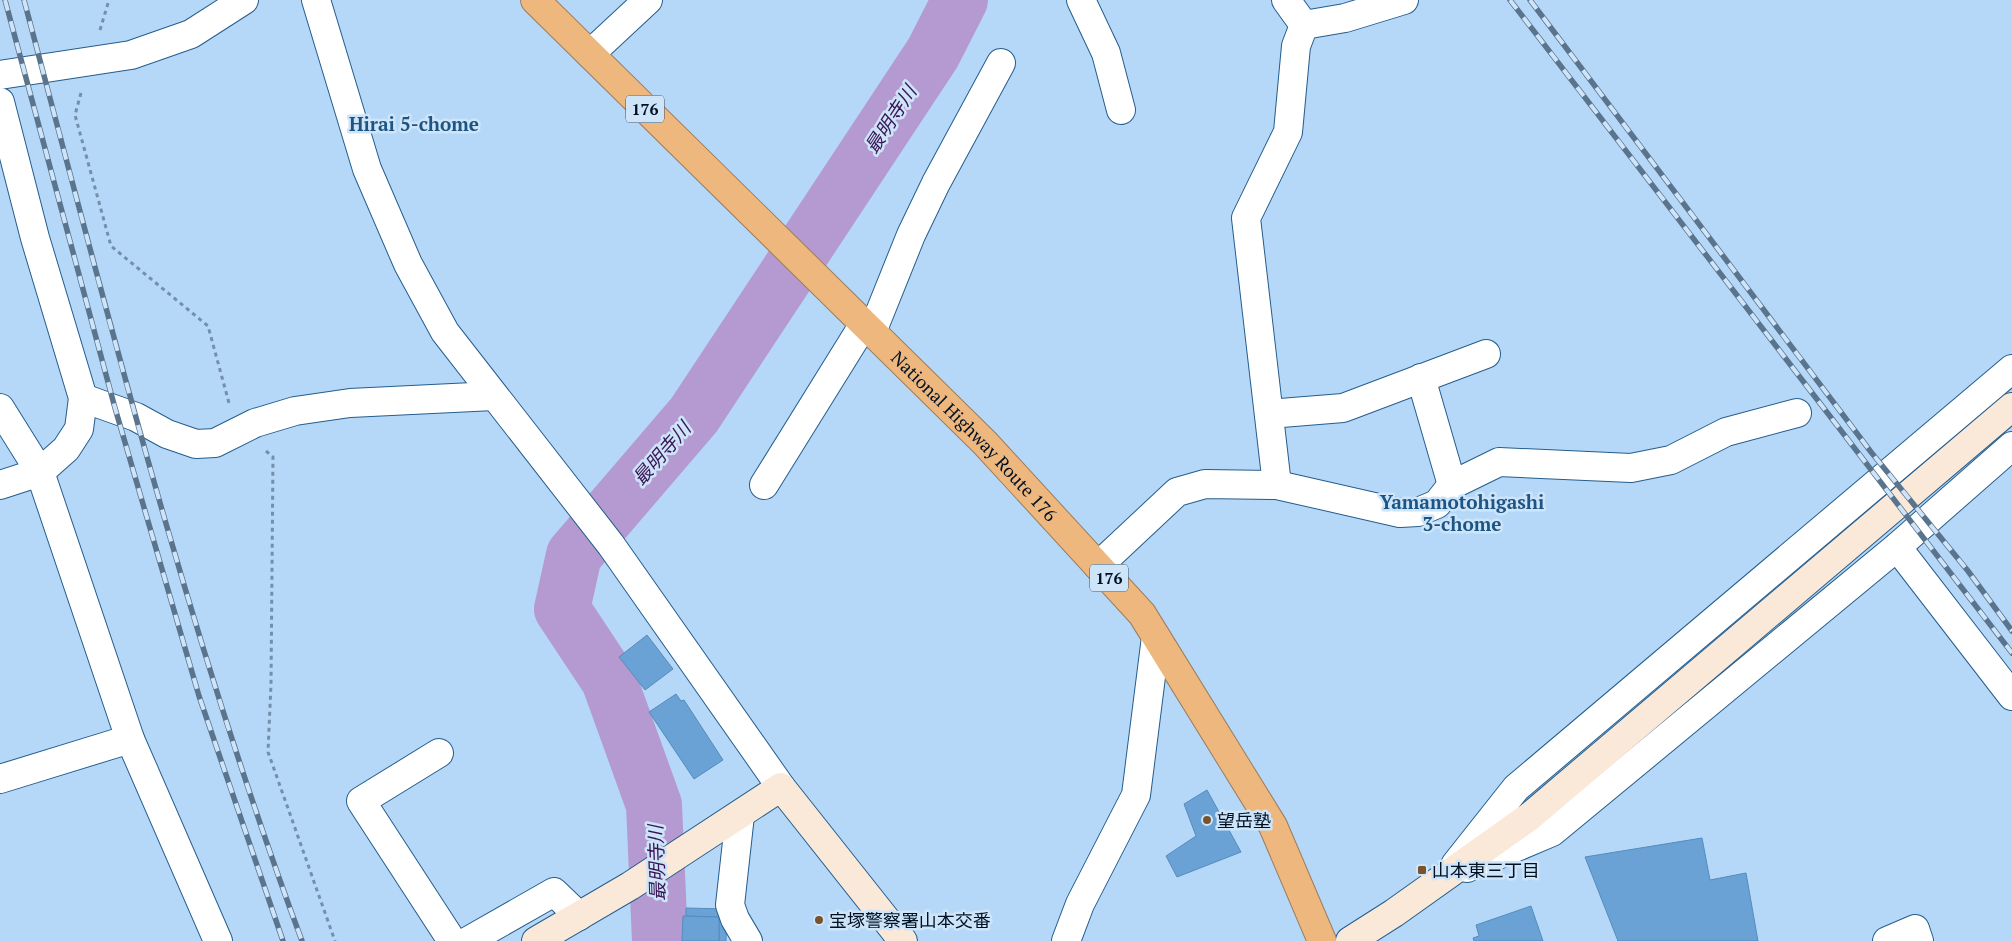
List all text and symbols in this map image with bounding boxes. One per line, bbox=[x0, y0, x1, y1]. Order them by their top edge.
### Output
water label: 最明寺川 bbox=[859, 79, 922, 158]
road number: 176 bbox=[626, 96, 664, 122]
district label: Hirai 5-chome bbox=[349, 111, 479, 136]
street label: National Highway Route 176 bbox=[886, 346, 1063, 526]
water label: 最明寺川 bbox=[627, 415, 697, 490]
district label: Yamamotohigashi 3-chome bbox=[1380, 489, 1544, 536]
road number: 176 bbox=[1090, 564, 1128, 592]
place label: 望岳塾 bbox=[1217, 808, 1271, 832]
marker: 望岳塾 bbox=[1201, 814, 1213, 826]
water label: 最明寺川 bbox=[642, 823, 670, 901]
place label: 山本東三丁目 bbox=[1432, 858, 1540, 882]
marker: 山本東三丁目 bbox=[1416, 864, 1428, 876]
place label: 宝塚警察署山本交番 bbox=[829, 908, 991, 932]
marker: 宝塚警察署山本交番 bbox=[813, 914, 825, 926]

